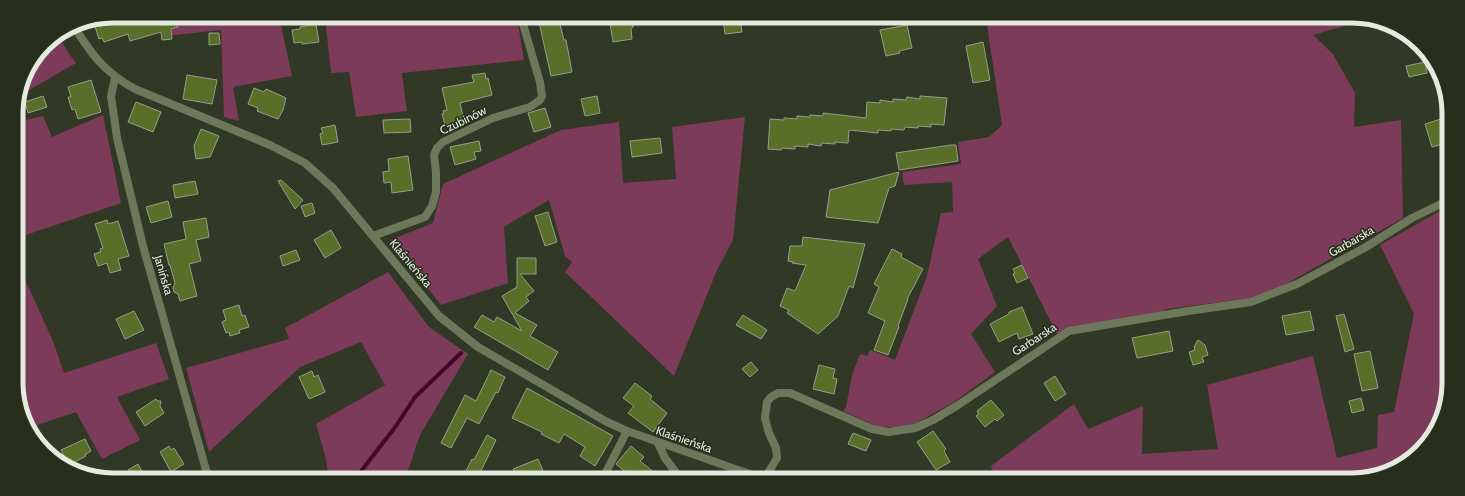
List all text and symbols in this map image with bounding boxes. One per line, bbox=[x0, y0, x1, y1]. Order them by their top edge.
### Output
street label: Czubinów bbox=[437, 102, 489, 138]
street label: Garbarska bbox=[1326, 222, 1377, 260]
street label: Klaśnieńska bbox=[386, 236, 436, 290]
street label: Janińska bbox=[151, 252, 177, 297]
street label: Garbarska bbox=[1009, 319, 1059, 359]
street label: Klaśnieńska bbox=[654, 422, 714, 456]

